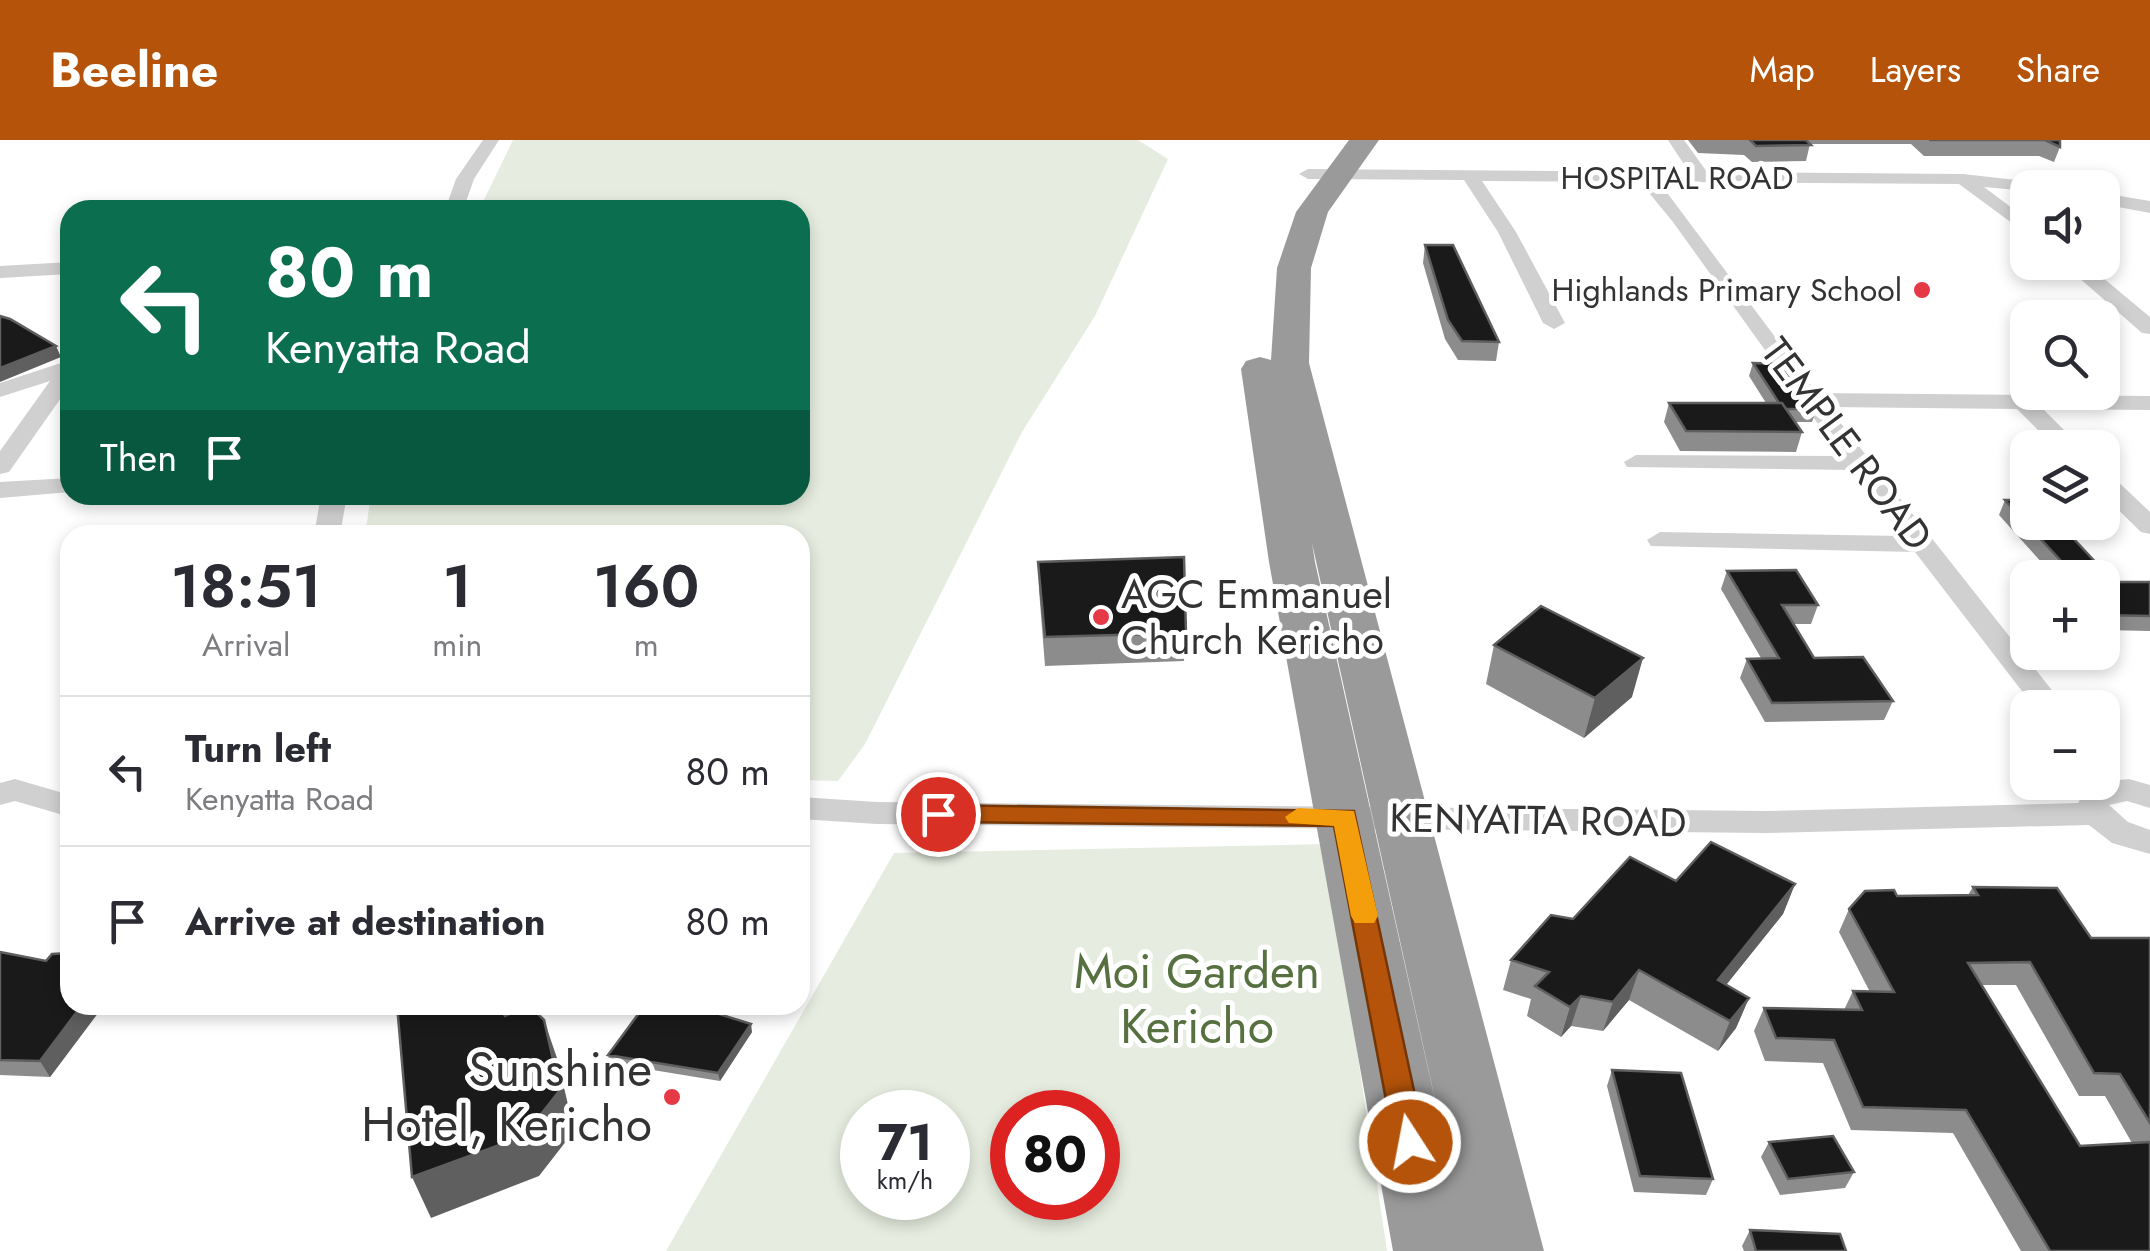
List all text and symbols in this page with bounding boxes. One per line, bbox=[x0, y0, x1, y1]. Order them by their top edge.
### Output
text: Beeline bbox=[50, 36, 218, 105]
text: Map bbox=[1750, 45, 1815, 95]
text: Layers bbox=[1870, 45, 1961, 95]
text: Share bbox=[2016, 45, 2100, 95]
street label: HOSPITAL ROAD bbox=[1561, 155, 1794, 201]
map controls bbox=[2010, 170, 2120, 800]
button: sound bbox=[2010, 170, 2120, 280]
text: 80 m bbox=[265, 222, 434, 323]
icon: left bbox=[100, 240, 230, 370]
place label: Highlands Primary School bbox=[1551, 267, 1902, 313]
marker: Highlands Primary School bbox=[1911, 279, 1933, 301]
button: search bbox=[2010, 300, 2120, 410]
text: Kenyatta Road bbox=[265, 315, 531, 380]
street label: TEMPLE ROAD bbox=[1748, 325, 1946, 563]
text: Then bbox=[100, 430, 177, 485]
icon: arrive bbox=[197, 430, 252, 485]
button: layers bbox=[2010, 430, 2120, 540]
text: 18:51 bbox=[171, 543, 322, 630]
text: 1 bbox=[443, 543, 472, 630]
text: 160 bbox=[593, 543, 699, 630]
button: + bbox=[2010, 560, 2120, 670]
place label: AGC Emmanuel Church Kericho bbox=[1121, 565, 1392, 669]
marker: AGC Emmanuel Church Kericho bbox=[1090, 606, 1112, 628]
text: Arrival bbox=[202, 622, 290, 668]
text: min bbox=[432, 622, 482, 668]
text: m bbox=[634, 622, 659, 668]
button: − bbox=[2010, 690, 2120, 800]
text: Turn left bbox=[185, 721, 331, 776]
icon: left bbox=[100, 744, 155, 799]
text: 80 m bbox=[685, 744, 770, 799]
pin bbox=[896, 772, 981, 857]
text: Kenyatta Road bbox=[185, 776, 374, 822]
icon: arrive bbox=[911, 787, 966, 842]
street label: KENYATTA ROAD bbox=[1389, 788, 1687, 852]
icon: arrive bbox=[100, 894, 155, 949]
text: Arrive at destination bbox=[185, 894, 546, 949]
text: 80 m bbox=[685, 894, 770, 949]
park label: Moi Garden Kericho bbox=[1074, 937, 1320, 1061]
place label: Sunshine Hotel, Kericho bbox=[361, 1035, 652, 1159]
marker: Sunshine Hotel, Kericho bbox=[661, 1086, 683, 1108]
speed limit sign: 80 bbox=[990, 1090, 1120, 1220]
position arrow bbox=[1358, 1090, 1462, 1194]
text: 71 bbox=[877, 1106, 933, 1179]
text: km/h bbox=[877, 1162, 933, 1198]

